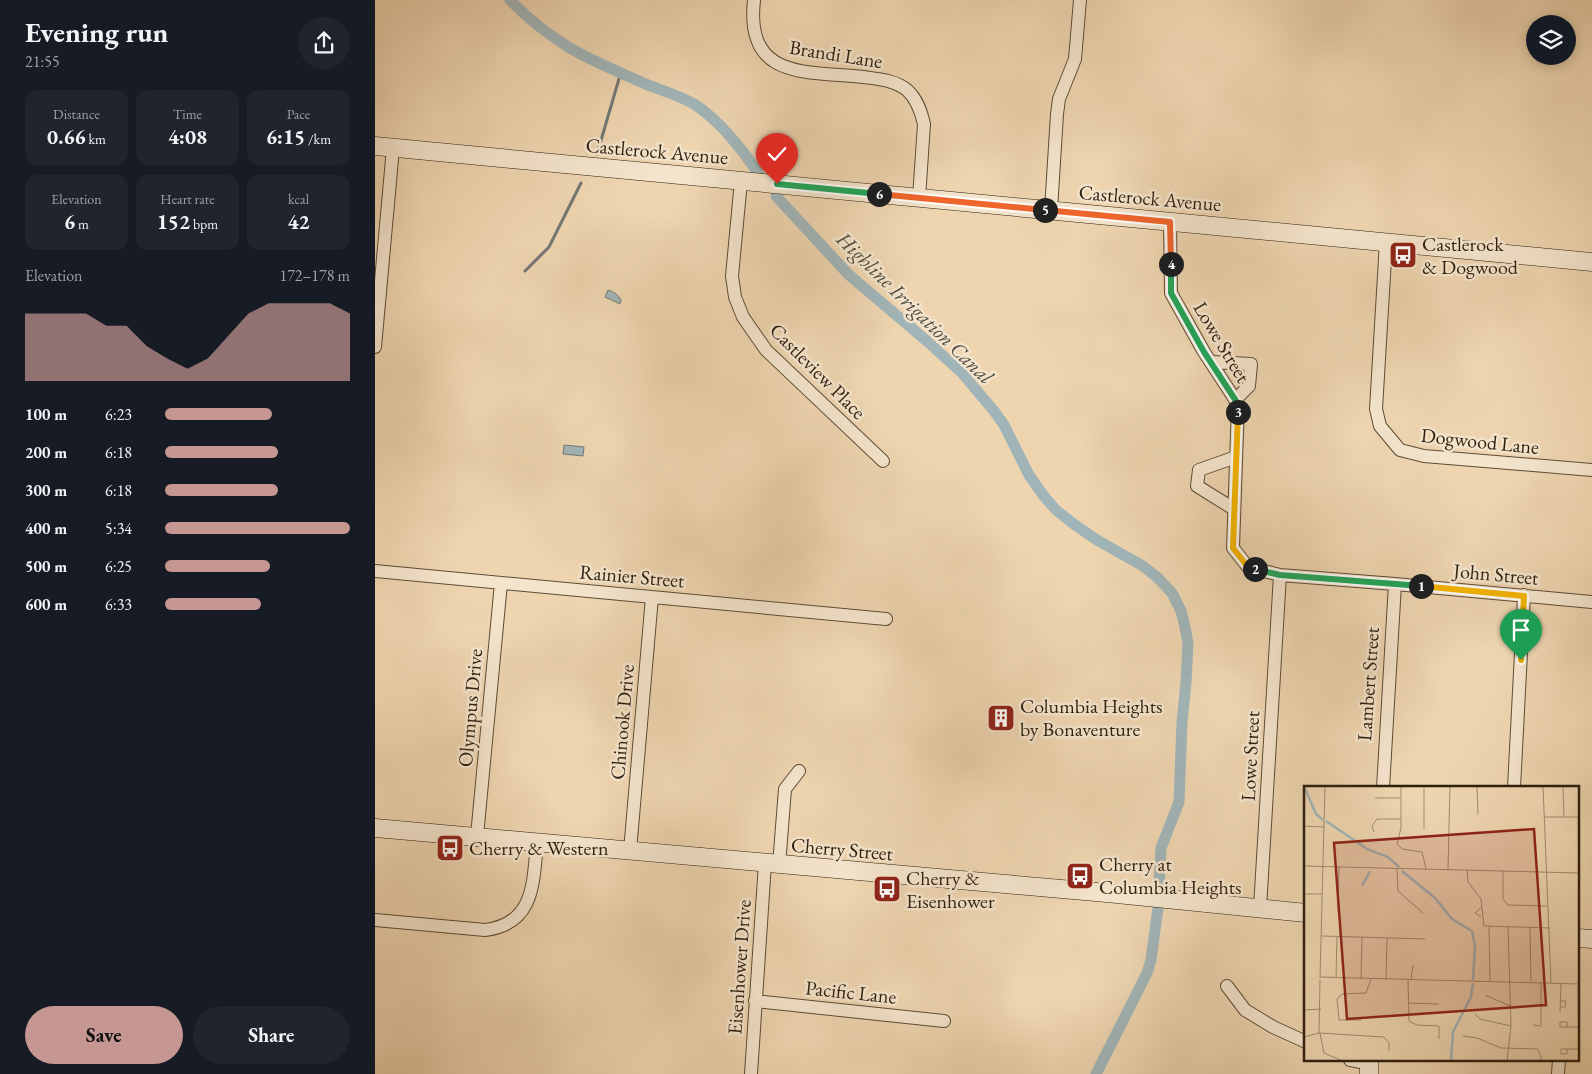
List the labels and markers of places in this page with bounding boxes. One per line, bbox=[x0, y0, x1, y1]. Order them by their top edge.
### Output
pin bbox=[756, 133, 798, 184]
pin: 6 bbox=[867, 182, 891, 206]
pin: 5 bbox=[1033, 198, 1057, 222]
place label: Castlerock & Dogwood bbox=[1422, 231, 1519, 280]
bus stop icon: Castlerock & Dogwood bbox=[1388, 240, 1418, 270]
pin: 4 bbox=[1159, 252, 1183, 276]
pin: 3 bbox=[1225, 400, 1251, 424]
pin: 2 bbox=[1243, 556, 1267, 582]
pin: 1 bbox=[1409, 574, 1433, 598]
pin bbox=[1500, 609, 1542, 660]
place label: Columbia Heights by Bonaventure bbox=[1020, 693, 1163, 742]
building icon: Columbia Heights by Bonaventure bbox=[986, 703, 1016, 733]
bus stop icon: Cherry & Western bbox=[435, 833, 465, 863]
place label: Cherry & Western bbox=[469, 835, 609, 861]
place label: Cherry at Columbia Heights bbox=[1099, 851, 1242, 900]
bus stop icon: Cherry at Columbia Heights bbox=[1065, 861, 1095, 891]
place label: Cherry & Eisenhower bbox=[906, 865, 995, 914]
bus stop icon: Cherry & Eisenhower bbox=[872, 874, 902, 904]

